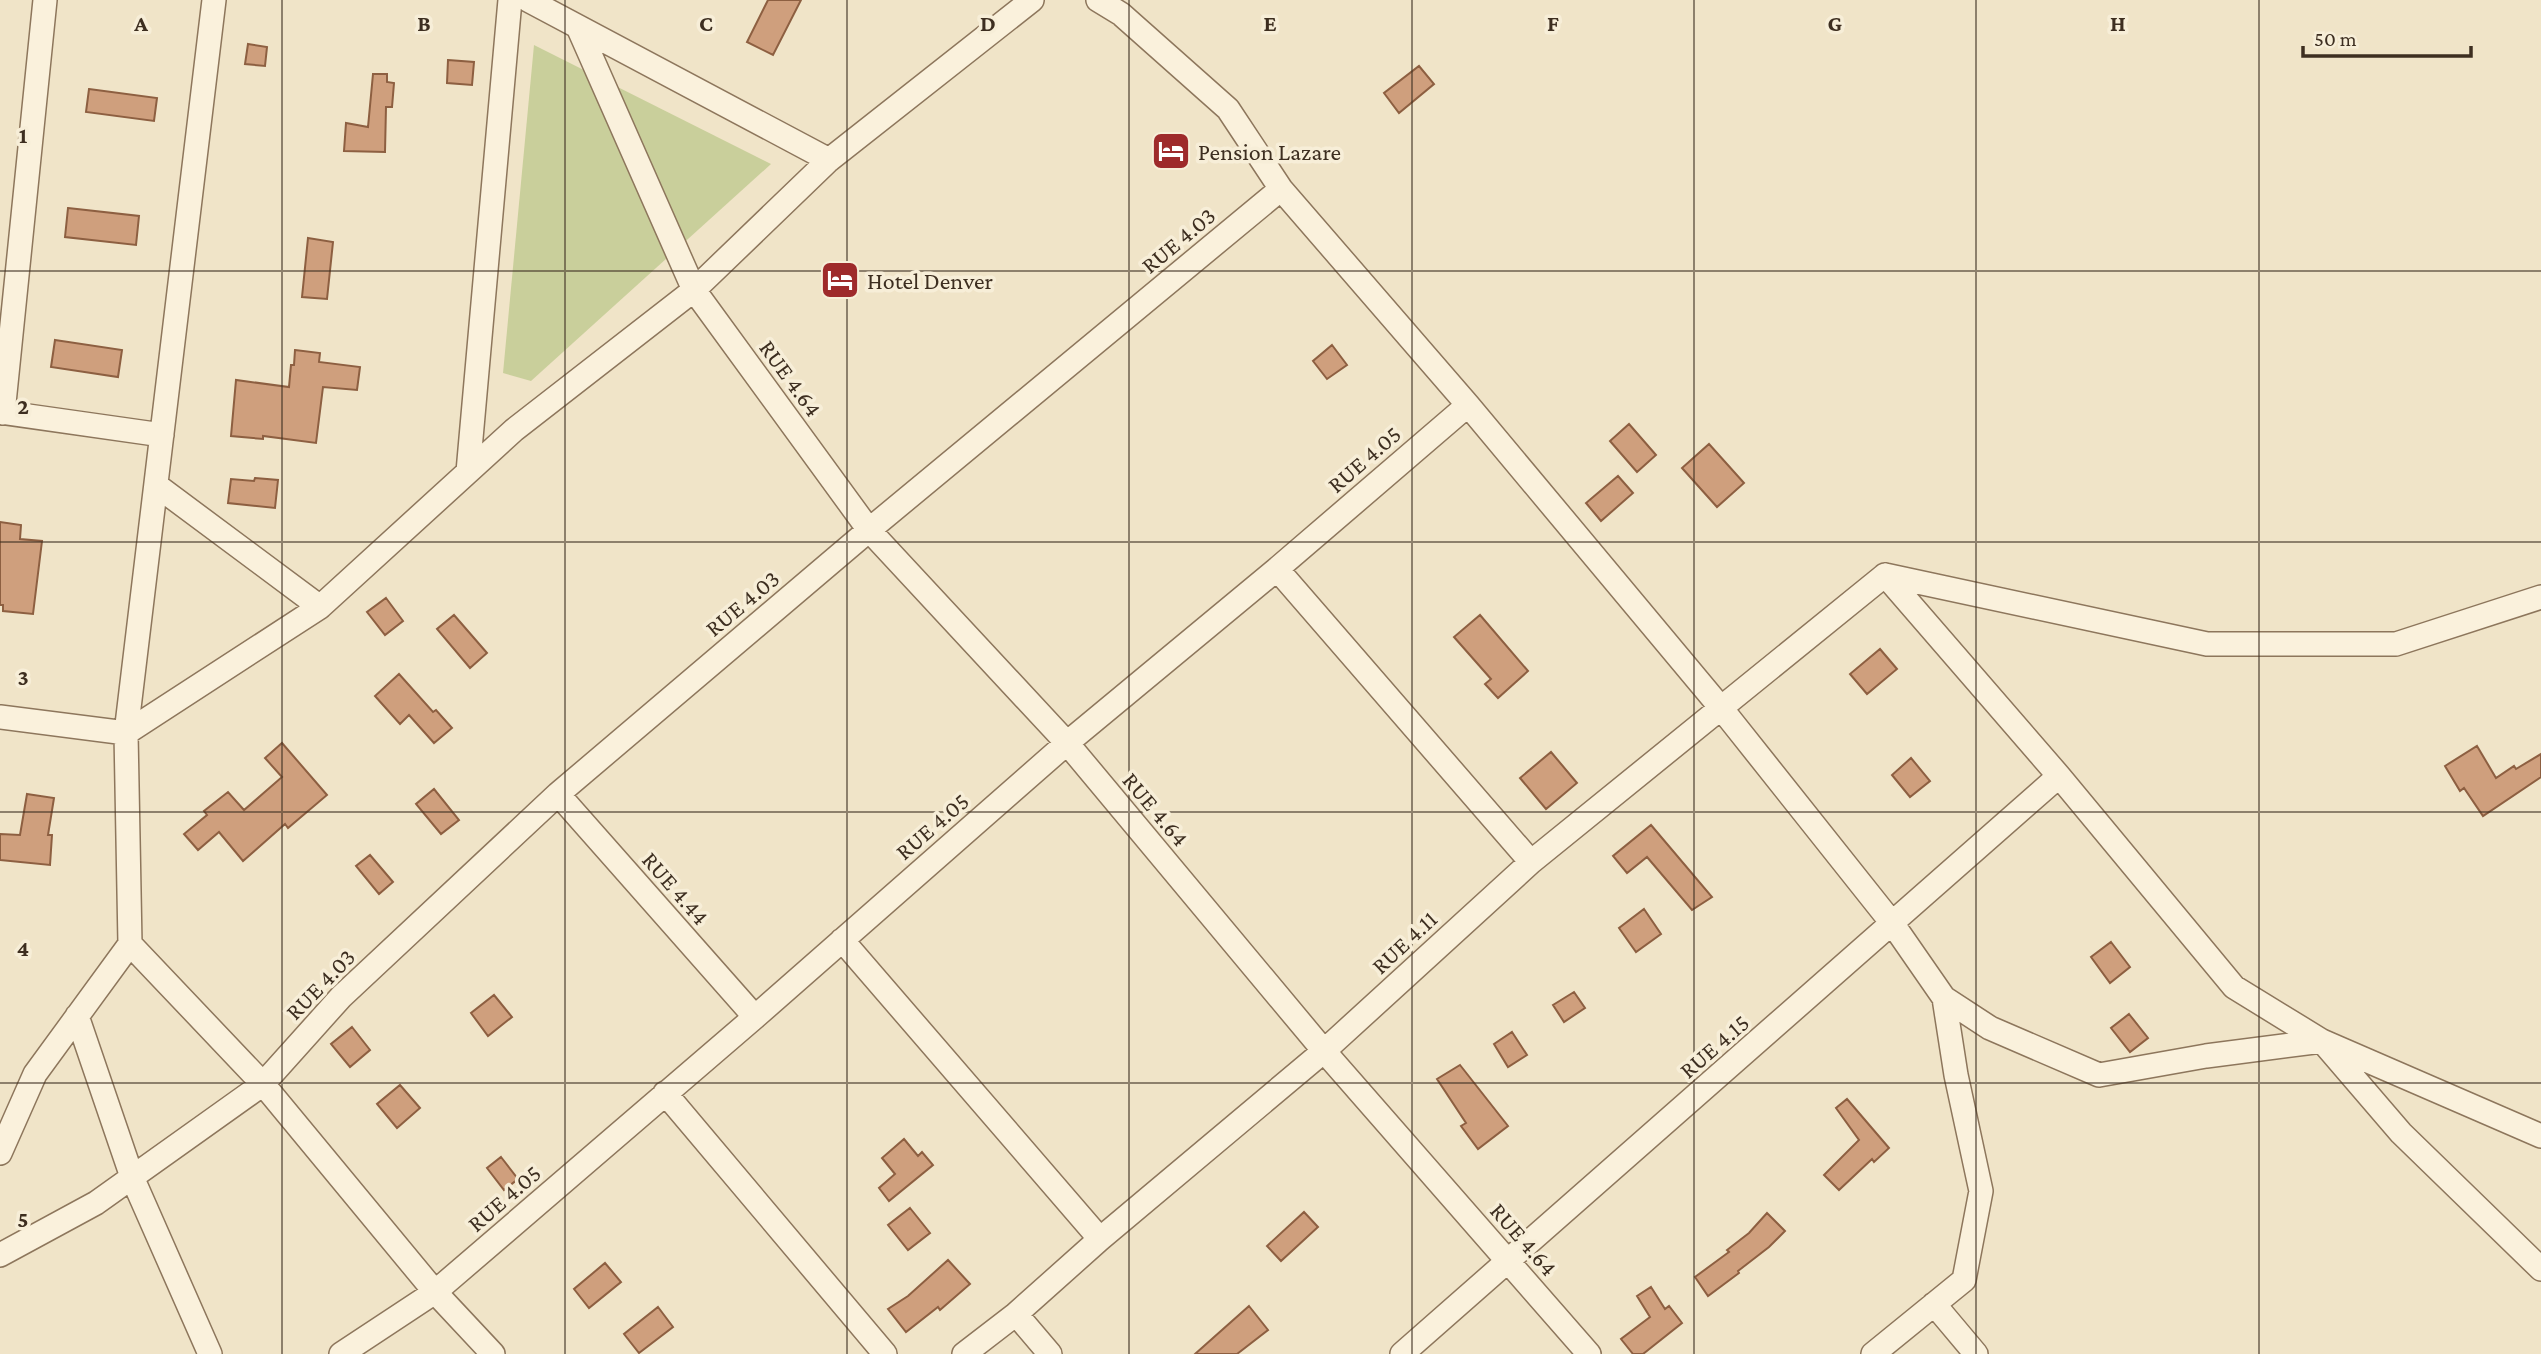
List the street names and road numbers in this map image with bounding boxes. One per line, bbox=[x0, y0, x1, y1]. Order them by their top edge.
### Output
street label: RUE 4.03 bbox=[1136, 201, 1220, 279]
street label: RUE 4.64 bbox=[754, 334, 828, 422]
street label: RUE 4.05 bbox=[1322, 420, 1406, 498]
street label: RUE 4.03 bbox=[700, 564, 784, 642]
street label: RUE 4.64 bbox=[1117, 767, 1195, 851]
street label: RUE 4.05 bbox=[890, 787, 974, 865]
street label: RUE 4.44 bbox=[637, 846, 715, 930]
street label: RUE 4.11 bbox=[1366, 905, 1442, 979]
street label: RUE 4.03 bbox=[280, 943, 360, 1025]
street label: RUE 4.15 bbox=[1674, 1009, 1754, 1083]
street label: RUE 4.05 bbox=[462, 1159, 546, 1237]
street label: RUE 4.64 bbox=[1485, 1197, 1563, 1281]

